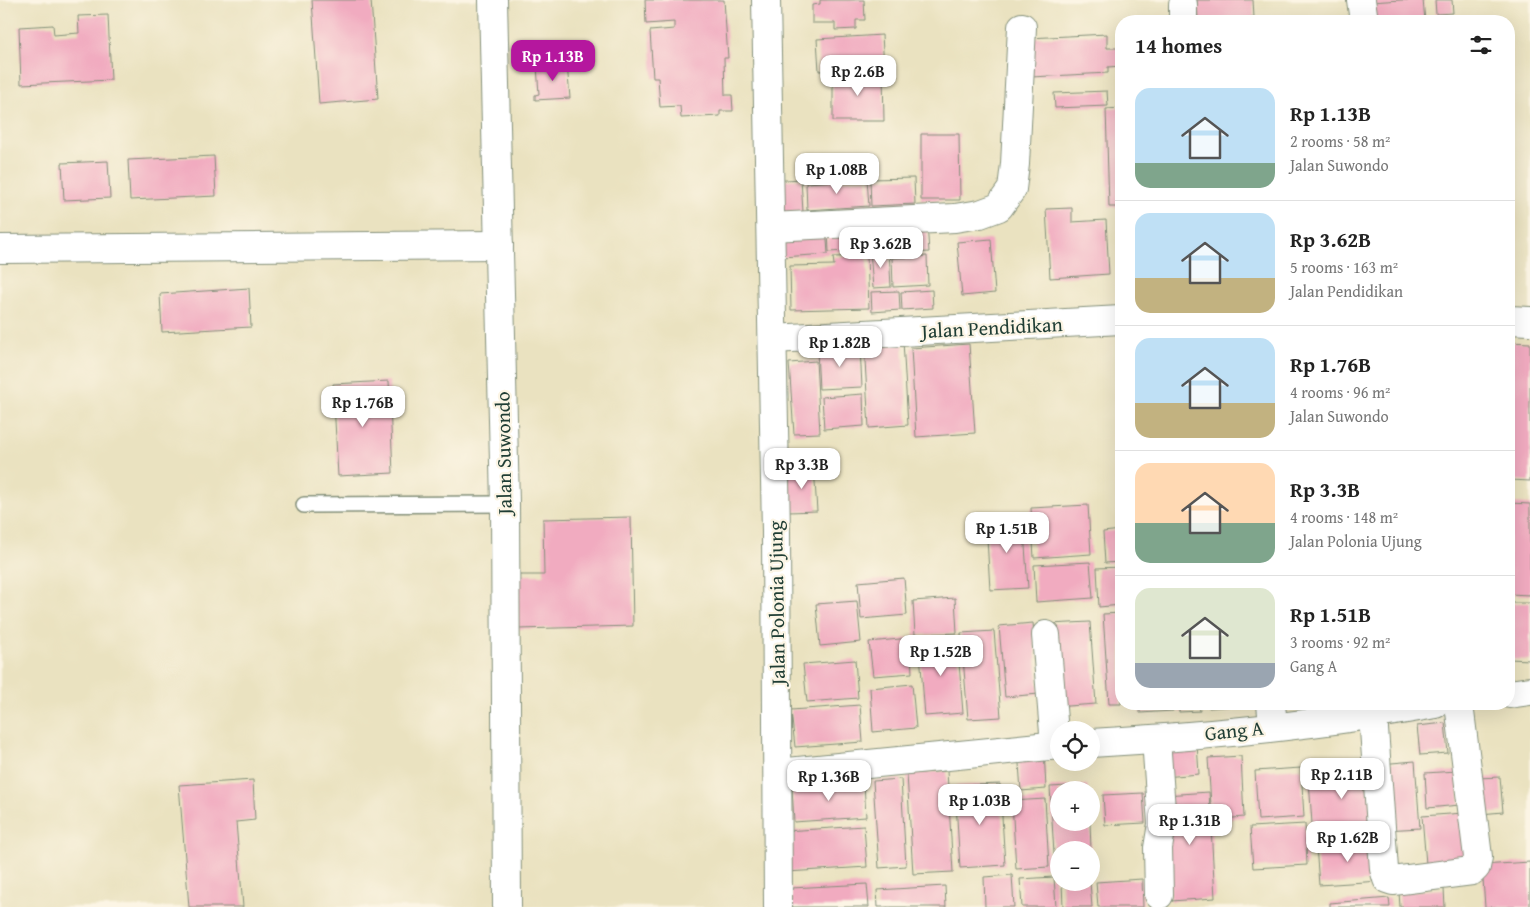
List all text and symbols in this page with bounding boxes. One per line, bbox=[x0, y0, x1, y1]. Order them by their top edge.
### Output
text: 14 homes bbox=[1135, 30, 1222, 61]
icon: filters bbox=[1467, 31, 1495, 59]
pin: Rp 1.13B bbox=[501, 39, 605, 82]
text: Rp 1.13B bbox=[522, 44, 584, 68]
pin: Rp 2.6B bbox=[812, 54, 904, 97]
text: Rp 2.6B bbox=[831, 59, 885, 83]
text: Rp 1.13B bbox=[1290, 98, 1371, 129]
icon: home bbox=[1175, 108, 1235, 168]
text: 2 rooms · 58 m² bbox=[1290, 129, 1390, 153]
pin: Rp 1.08B bbox=[785, 152, 889, 195]
text: Jalan Suwondo bbox=[1290, 153, 1389, 177]
text: Rp 1.08B bbox=[806, 157, 868, 181]
text: Rp 3.62B bbox=[1290, 224, 1371, 255]
pin: Rp 3.62B bbox=[829, 226, 933, 269]
text: Rp 3.62B bbox=[850, 231, 912, 255]
icon: home bbox=[1175, 233, 1235, 293]
text: 5 rooms · 163 m² bbox=[1290, 255, 1398, 279]
text: Jalan Pendidikan bbox=[1290, 279, 1403, 303]
street label: Jalan Pendidikan bbox=[918, 309, 1063, 345]
pin: Rp 1.82B bbox=[788, 326, 892, 368]
text: Rp 1.82B bbox=[809, 330, 871, 354]
text: Rp 1.76B bbox=[1290, 349, 1371, 380]
icon: home bbox=[1175, 358, 1235, 418]
text: 4 rooms · 96 m² bbox=[1290, 380, 1390, 404]
pin: Rp 1.76B bbox=[311, 386, 415, 428]
text: Rp 1.76B bbox=[332, 390, 394, 414]
street label: Jalan Suwondo bbox=[487, 391, 519, 518]
text: Jalan Suwondo bbox=[1290, 404, 1389, 428]
pin: Rp 3.3B bbox=[756, 448, 848, 490]
text: Rp 3.3B bbox=[775, 452, 829, 476]
text: Rp 3.3B bbox=[1290, 474, 1360, 505]
icon: home bbox=[1175, 483, 1235, 543]
text: 4 rooms · 148 m² bbox=[1290, 505, 1398, 529]
pin: Rp 1.51B bbox=[955, 512, 1059, 554]
text: Rp 1.51B bbox=[976, 516, 1038, 540]
street label: Jalan Polonia Ujung bbox=[760, 520, 792, 688]
text: Jalan Polonia Ujung bbox=[1290, 529, 1422, 553]
text: Rp 1.51B bbox=[1290, 599, 1371, 630]
icon: home bbox=[1175, 608, 1235, 668]
text: 3 rooms · 92 m² bbox=[1290, 630, 1390, 654]
pin: Rp 1.52B bbox=[889, 634, 993, 677]
text: Rp 1.52B bbox=[910, 639, 972, 663]
text: Gang A bbox=[1290, 654, 1337, 678]
street label: Gang A bbox=[1203, 712, 1265, 748]
map controls bbox=[1050, 721, 1100, 891]
button: locate bbox=[1050, 721, 1100, 771]
pin: Rp 2.11B bbox=[1290, 758, 1394, 800]
pin: Rp 1.36B bbox=[777, 760, 881, 802]
text: Rp 2.11B bbox=[1311, 762, 1373, 786]
text: Rp 1.36B bbox=[798, 764, 860, 788]
button: + bbox=[1050, 781, 1100, 831]
pin: Rp 1.03B bbox=[928, 784, 1032, 826]
text: Rp 1.03B bbox=[949, 788, 1011, 812]
pin: Rp 1.31B bbox=[1138, 804, 1242, 846]
text: Rp 1.31B bbox=[1159, 808, 1221, 832]
pin: Rp 1.62B bbox=[1296, 820, 1400, 863]
text: Rp 1.62B bbox=[1317, 825, 1379, 849]
button: − bbox=[1050, 841, 1100, 891]

